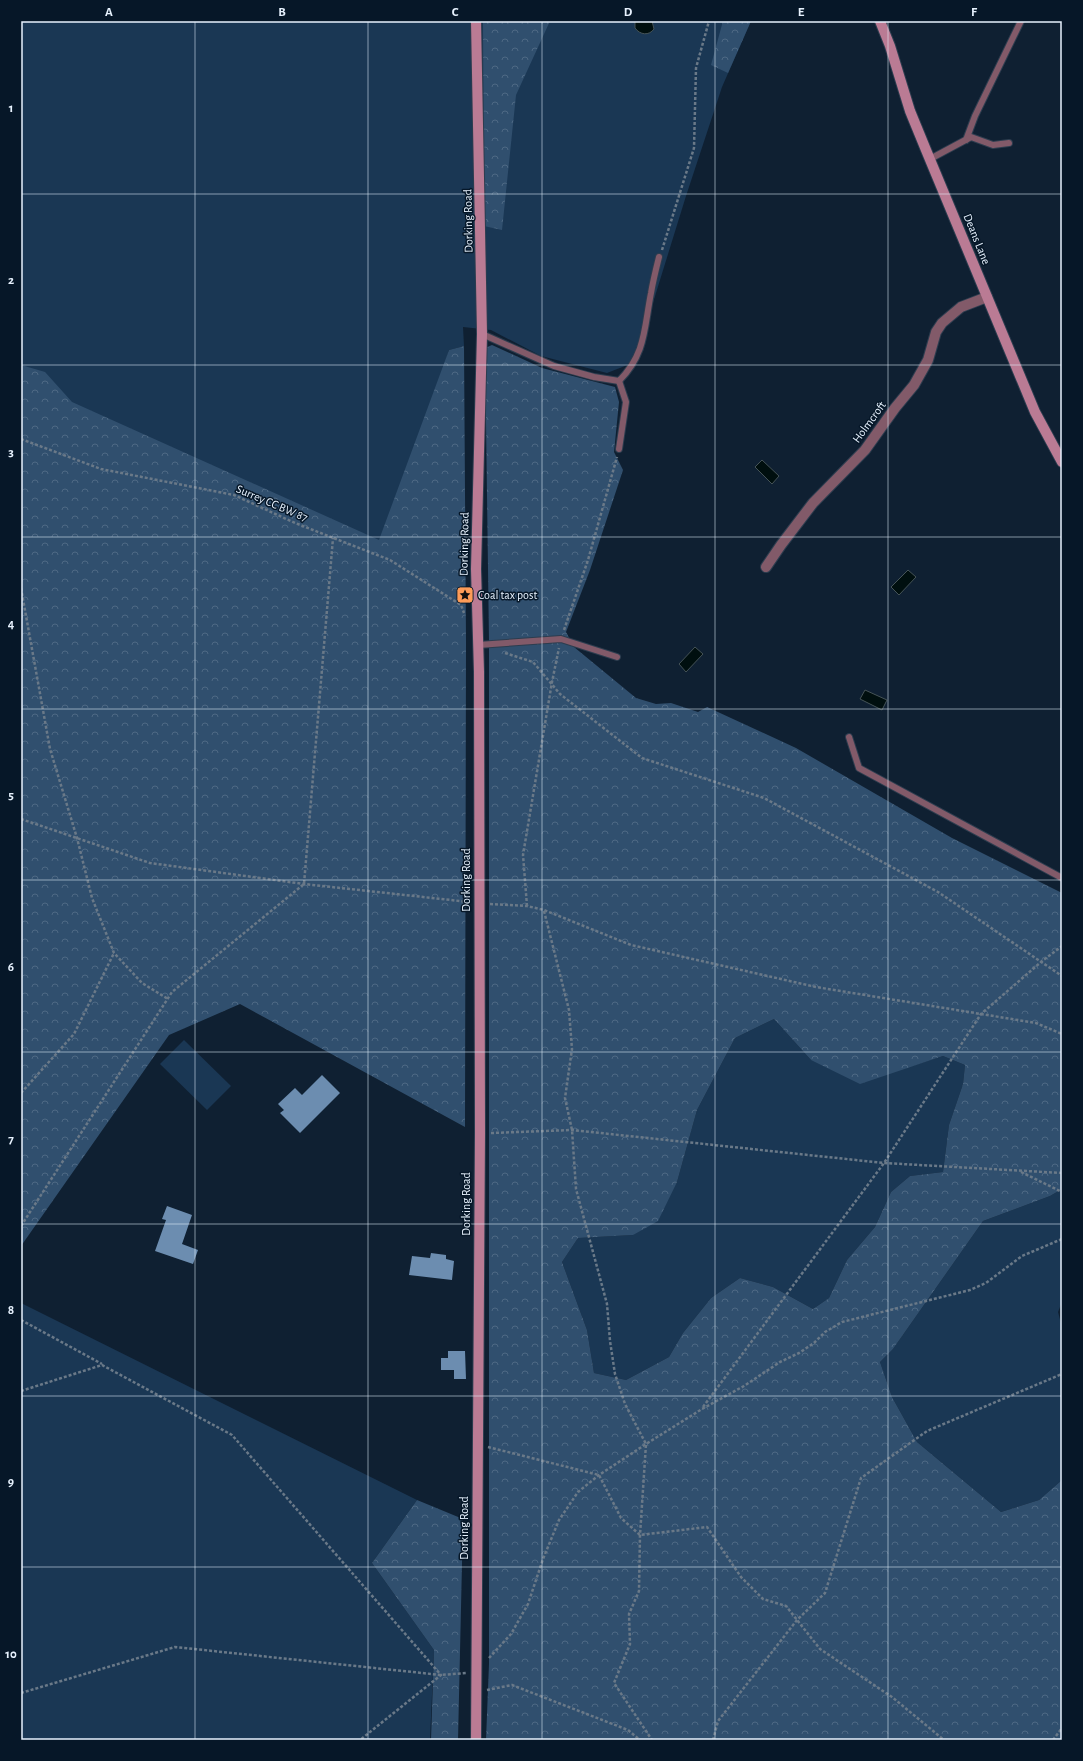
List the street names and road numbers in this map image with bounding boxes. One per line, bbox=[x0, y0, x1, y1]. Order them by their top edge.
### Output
street label: Dorking Road bbox=[461, 189, 475, 253]
street label: Deans Lane bbox=[961, 212, 993, 266]
street label: Holmcroft bbox=[850, 399, 888, 445]
street label: Surrey CC BW 87 bbox=[234, 483, 309, 524]
street label: Dorking Road bbox=[457, 512, 471, 576]
street label: Dorking Road bbox=[460, 848, 472, 912]
street label: Dorking Road bbox=[460, 1172, 472, 1236]
street label: Dorking Road bbox=[458, 1496, 470, 1560]

